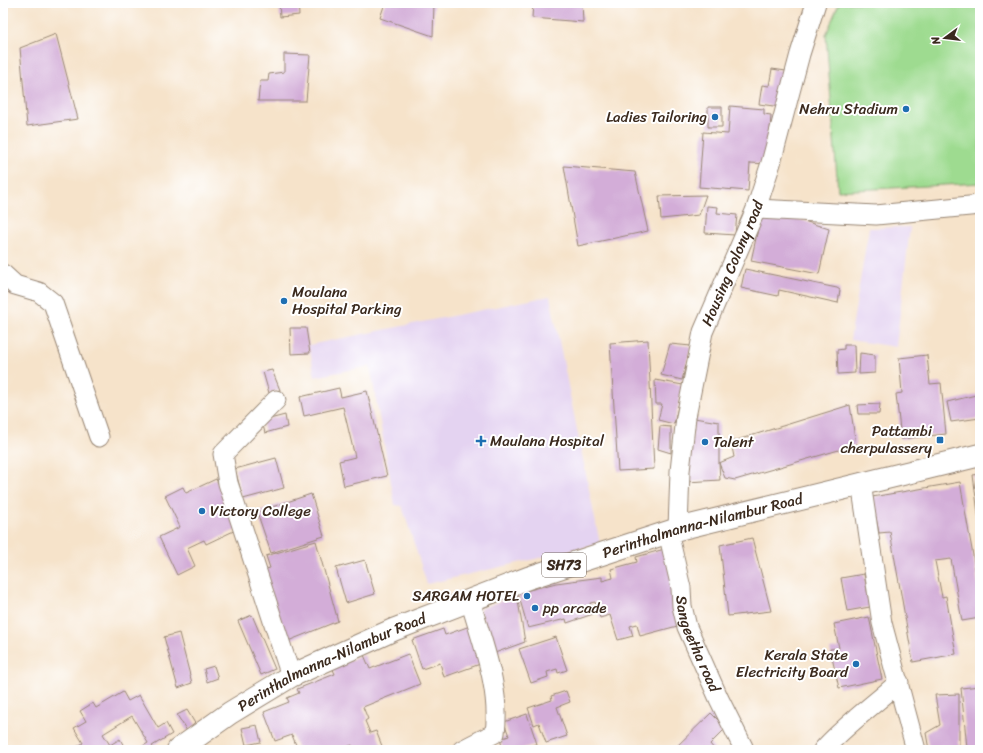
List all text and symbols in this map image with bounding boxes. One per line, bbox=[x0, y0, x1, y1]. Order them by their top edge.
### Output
north arrow bbox=[925, 18, 965, 58]
text: N bbox=[926, 34, 946, 48]
place label: Nehru Stadium bbox=[799, 96, 898, 122]
place label: Ladies Tailoring bbox=[606, 104, 707, 130]
marker: Nehru Stadium bbox=[901, 104, 911, 114]
marker: Ladies Tailoring bbox=[710, 112, 720, 122]
street label: Housing Colony road bbox=[694, 196, 771, 330]
place label: Moulana Hospital Parking bbox=[292, 279, 402, 322]
marker: Moulana Hospital Parking bbox=[279, 296, 289, 306]
place label: Pattambi cherpulassery bbox=[840, 418, 933, 461]
place label: Maulana Hospital bbox=[490, 428, 605, 454]
place label: Talent bbox=[713, 429, 755, 455]
marker: Maulana Hospital bbox=[475, 435, 487, 447]
marker: Pattambi cherpulassery bbox=[935, 435, 945, 445]
marker: Talent bbox=[700, 437, 710, 447]
street label: Perinthalmanna-Nilambur Road bbox=[599, 486, 806, 566]
place label: Victory College bbox=[210, 498, 311, 524]
marker: Victory College bbox=[197, 506, 207, 516]
road number: SH73 bbox=[542, 553, 586, 577]
place label: SARGAM HOTEL bbox=[412, 583, 519, 609]
marker: SARGAM HOTEL bbox=[522, 591, 532, 601]
place label: pp arcade bbox=[542, 595, 607, 621]
street label: Sangeetha road bbox=[668, 595, 728, 697]
marker: pp arcade bbox=[530, 603, 540, 613]
street label: Perinthalmanna-Nilambur Road bbox=[233, 605, 431, 718]
place label: Kerala State Electricity Board bbox=[736, 642, 849, 685]
marker: Kerala State Electricity Board bbox=[851, 659, 861, 669]

